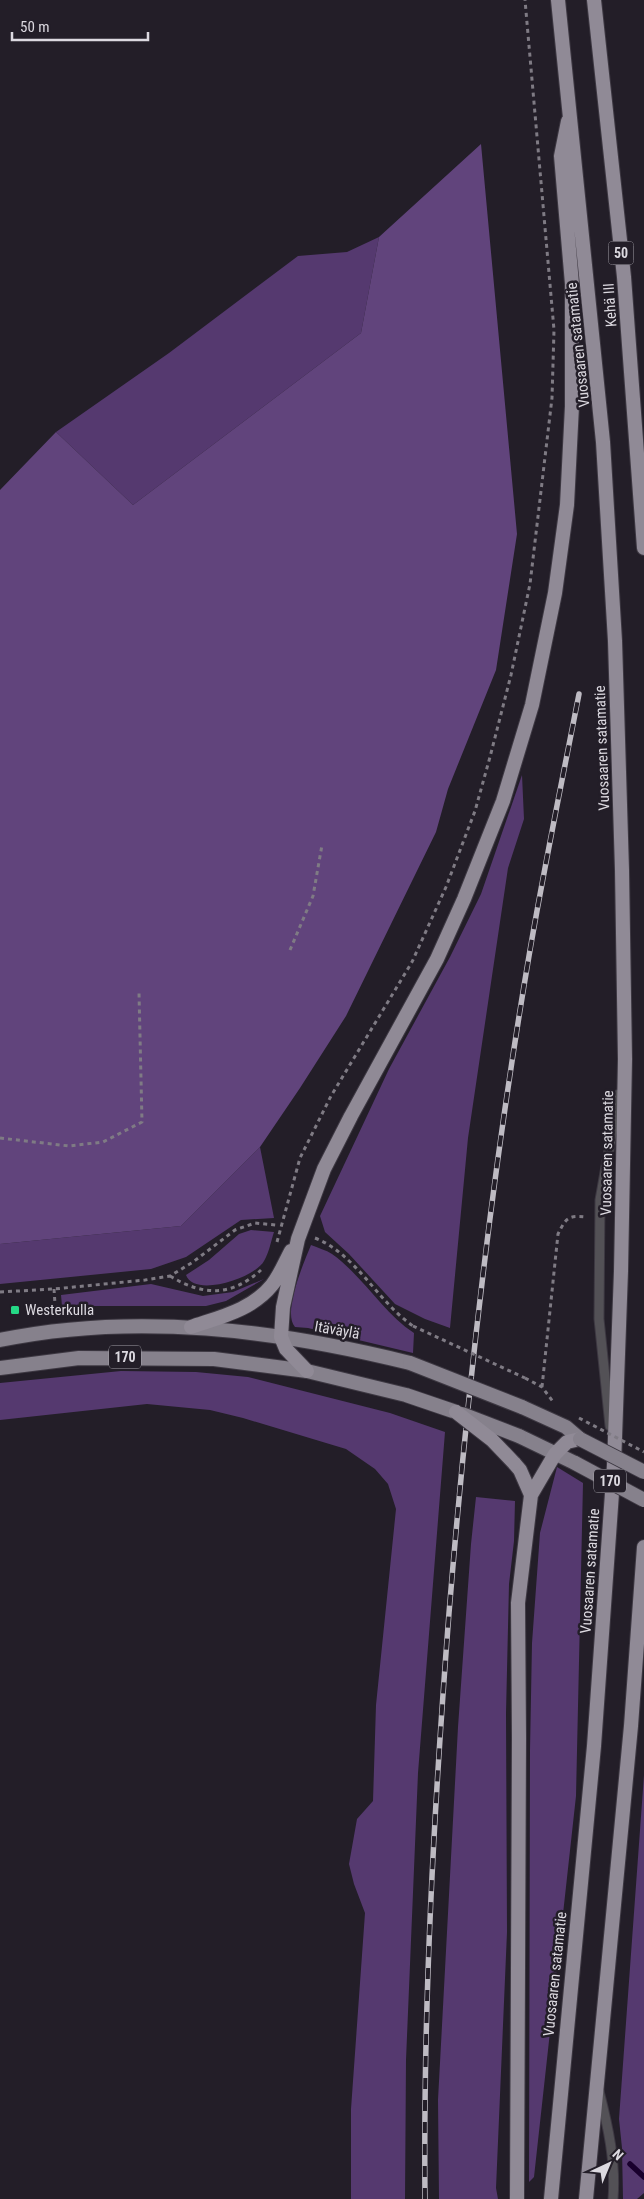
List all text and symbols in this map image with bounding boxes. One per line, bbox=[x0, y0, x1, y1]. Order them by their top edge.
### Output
scale bar bbox=[12, 10, 149, 42]
text: 50 m bbox=[20, 18, 50, 36]
road number: 50 bbox=[608, 242, 634, 264]
street label: Vuosaaren satamatie bbox=[562, 282, 594, 408]
street label: Kehä III bbox=[599, 282, 621, 328]
street label: Vuosaaren satamatie bbox=[591, 685, 613, 811]
street label: Vuosaaren satamatie bbox=[597, 1090, 617, 1216]
place label: Westerkulla bbox=[25, 1301, 94, 1319]
marker: Westerkulla bbox=[9, 1304, 21, 1316]
street label: Itäväylä bbox=[313, 1317, 361, 1343]
road number: 170 bbox=[109, 1345, 141, 1368]
road number: 170 bbox=[594, 1470, 626, 1492]
street label: Vuosaaren satamatie bbox=[577, 1508, 603, 1634]
street label: Vuosaaren satamatie bbox=[539, 1911, 571, 2037]
north arrow bbox=[584, 2139, 634, 2189]
text: N bbox=[609, 2146, 627, 2163]

